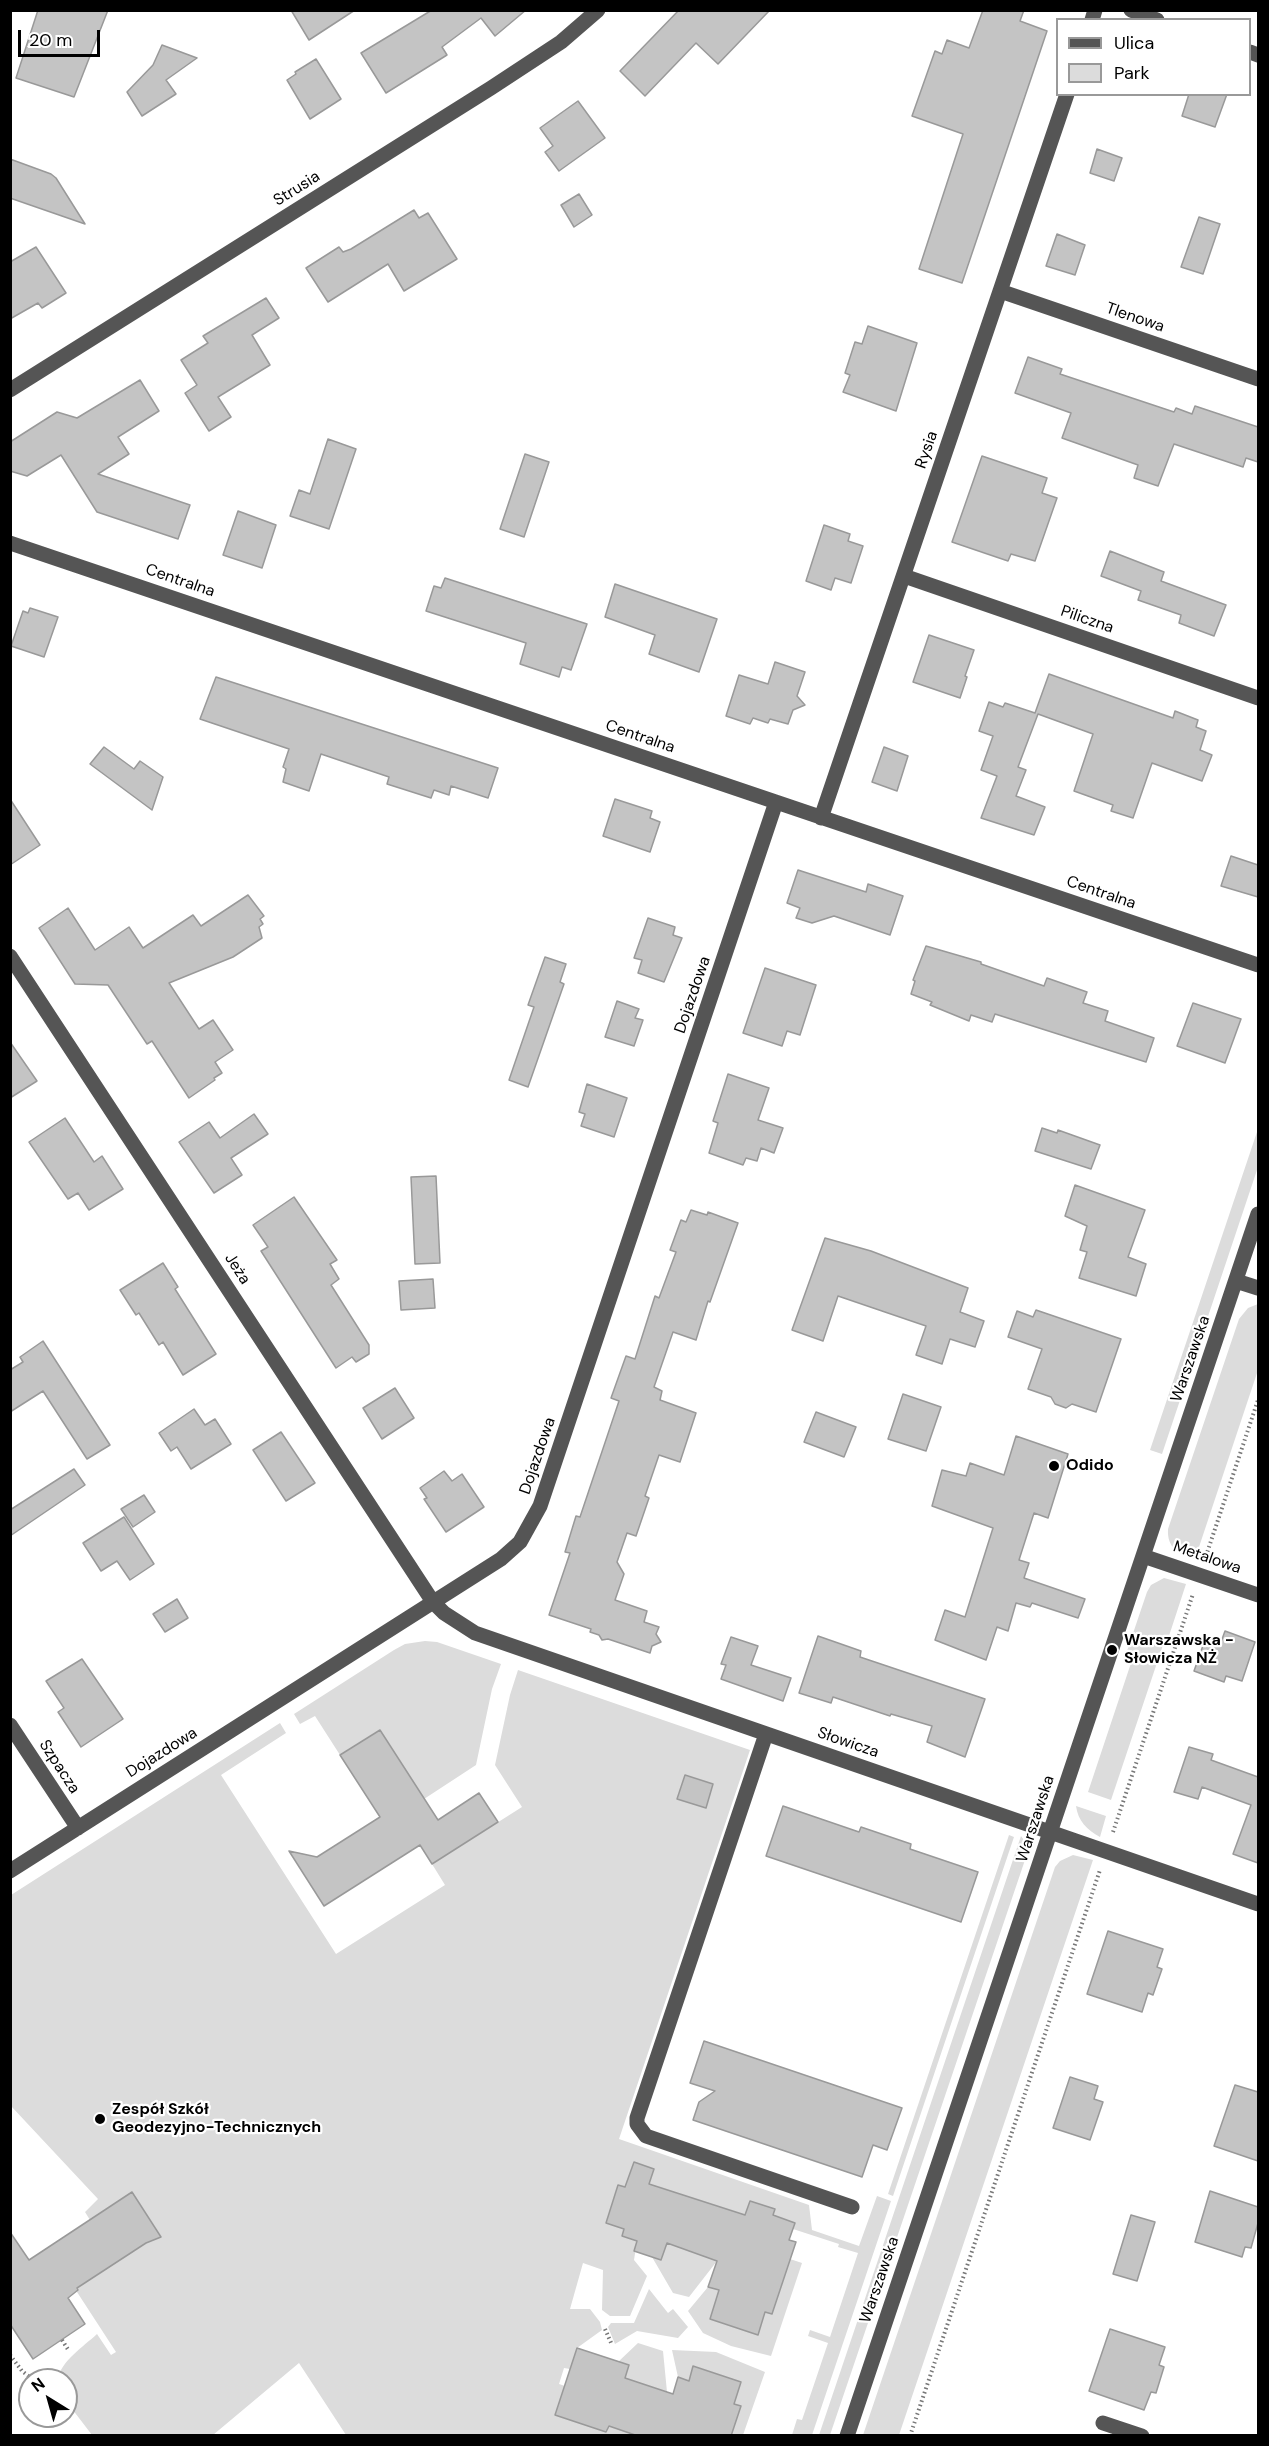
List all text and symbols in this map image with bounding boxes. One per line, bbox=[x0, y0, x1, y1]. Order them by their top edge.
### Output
scale bar bbox=[21, 18, 104, 56]
legend bbox=[1056, 18, 1251, 96]
text: 20 m bbox=[29, 28, 72, 52]
text: Ulica bbox=[1114, 31, 1154, 55]
text: Park bbox=[1114, 61, 1150, 85]
street label: Strusia bbox=[270, 167, 324, 211]
street label: Tlenowa bbox=[1103, 299, 1167, 337]
street label: Rysia bbox=[912, 429, 942, 471]
street label: Centralna bbox=[143, 560, 217, 602]
street label: Piliczna bbox=[1058, 602, 1116, 638]
street label: Centralna bbox=[603, 716, 677, 758]
street label: Centralna bbox=[1064, 872, 1138, 914]
street label: Dojazdowa bbox=[671, 954, 715, 1036]
street label: Jeża bbox=[220, 1250, 254, 1288]
street label: Warszawska bbox=[1167, 1313, 1215, 1405]
street label: Dojazdowa bbox=[516, 1415, 560, 1497]
place label: Odido bbox=[1066, 1456, 1114, 1476]
marker: Odido bbox=[1047, 1459, 1061, 1473]
street label: Metalowa bbox=[1170, 1537, 1244, 1579]
place label: Warszawska - Słowicza NŻ bbox=[1124, 1631, 1234, 1669]
marker: Warszawska - Słowicza NŻ bbox=[1105, 1643, 1119, 1657]
street label: Dojazdowa bbox=[123, 1724, 201, 1782]
street label: Słowicza bbox=[815, 1724, 881, 1762]
street label: Szpacza bbox=[34, 1736, 84, 1798]
street label: Warszawska bbox=[1013, 1773, 1059, 1865]
place label: Zespół Szkół Geodezyjno-Technicznych bbox=[112, 2100, 321, 2138]
marker: Zespół Szkół Geodezyjno-Technicznych bbox=[93, 2112, 107, 2126]
street label: Warszawska bbox=[856, 2234, 904, 2326]
north arrow bbox=[18, 2368, 78, 2428]
text: N bbox=[27, 2373, 49, 2397]

